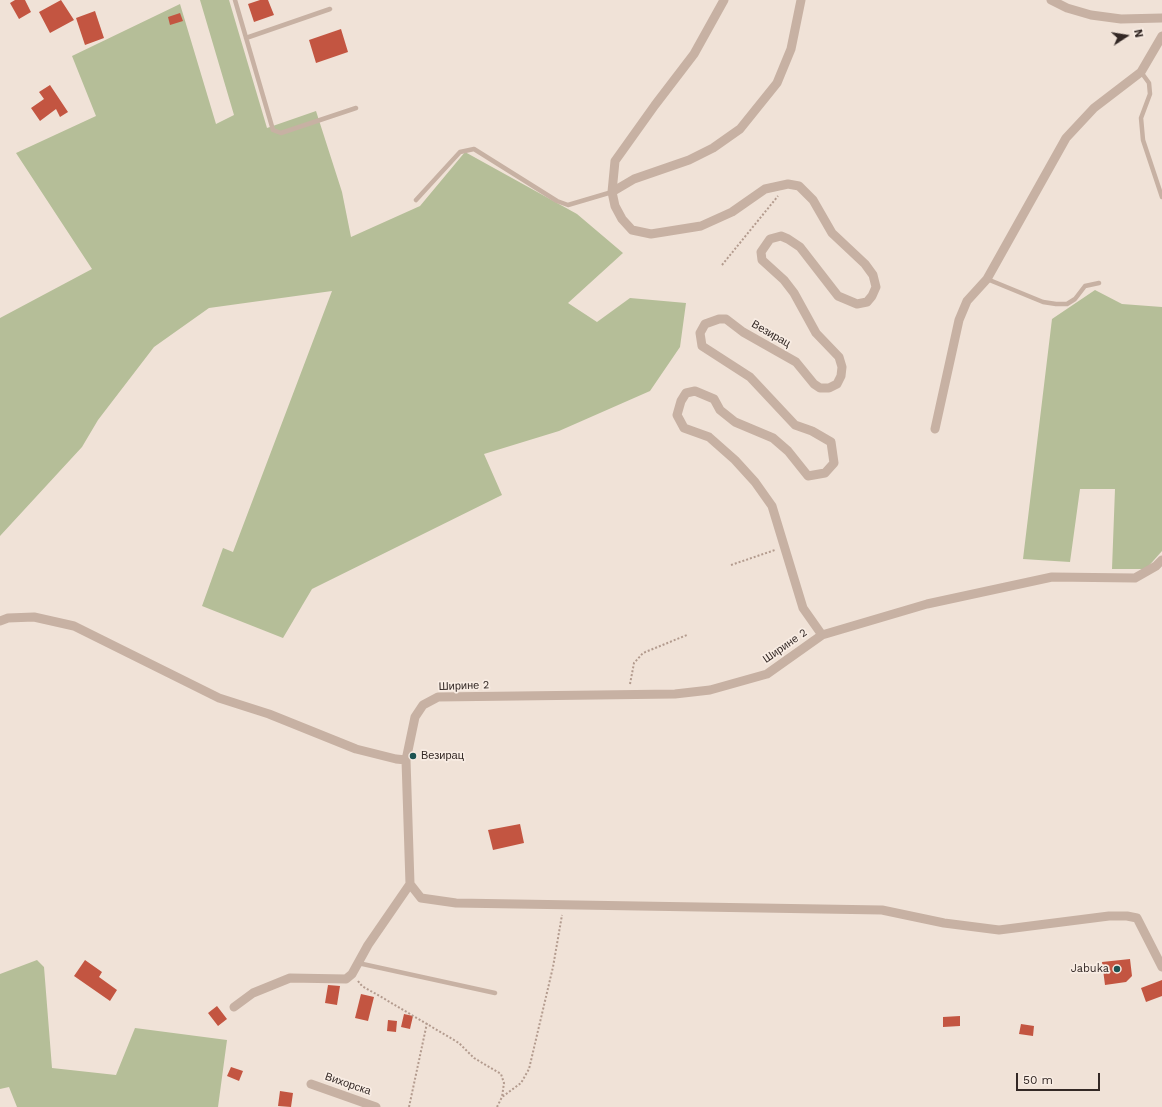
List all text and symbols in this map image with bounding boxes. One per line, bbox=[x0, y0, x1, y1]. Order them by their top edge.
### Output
north arrow bbox=[1106, 16, 1146, 56]
text: N bbox=[1131, 28, 1145, 39]
street label: Везирац bbox=[749, 318, 793, 350]
street label: Ширине 2 bbox=[760, 626, 810, 666]
street label: Ширине 2 bbox=[438, 679, 490, 693]
place label: Везирац bbox=[421, 749, 464, 763]
marker: Везирац bbox=[408, 751, 418, 761]
place label: Jabuka bbox=[1071, 962, 1109, 976]
marker: Jabuka bbox=[1112, 964, 1122, 974]
scale bar bbox=[1018, 1065, 1102, 1091]
street label: Вихорска bbox=[323, 1070, 373, 1098]
text: 50 m bbox=[1023, 1073, 1053, 1087]

